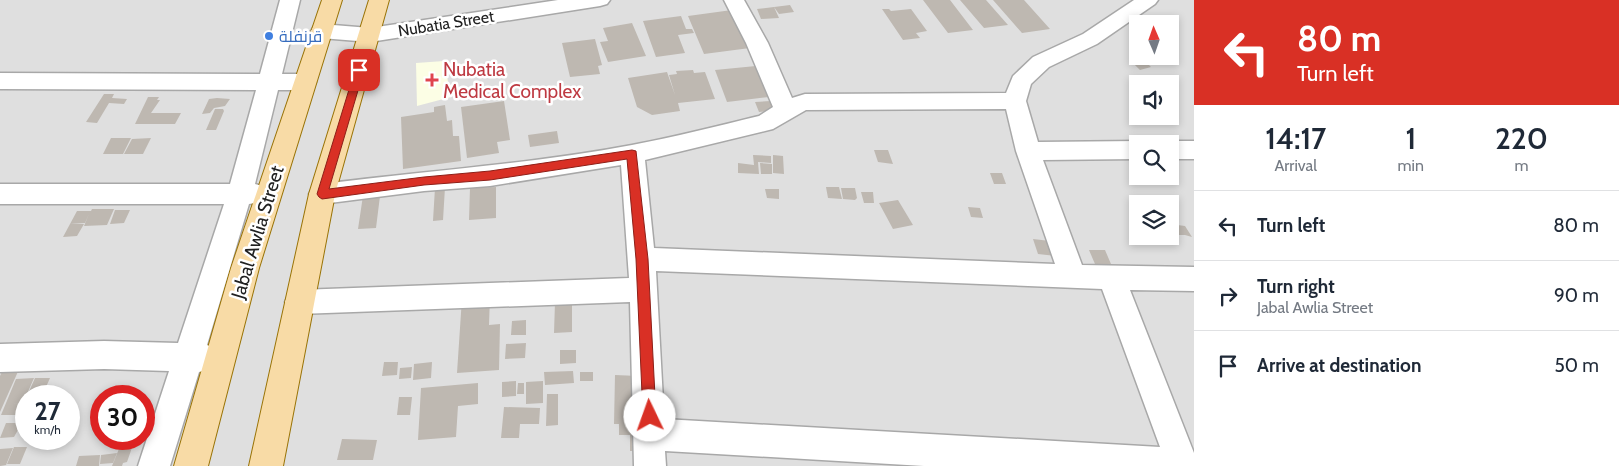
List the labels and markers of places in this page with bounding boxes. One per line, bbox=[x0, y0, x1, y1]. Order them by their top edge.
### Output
place label: قرنفلة bbox=[279, 27, 322, 46]
marker: قرنفلة bbox=[263, 30, 275, 42]
pin bbox=[338, 49, 380, 91]
place label: Nubatia Medical Complex bbox=[443, 58, 581, 103]
marker: Nubatia Medical Complex bbox=[425, 73, 439, 87]

